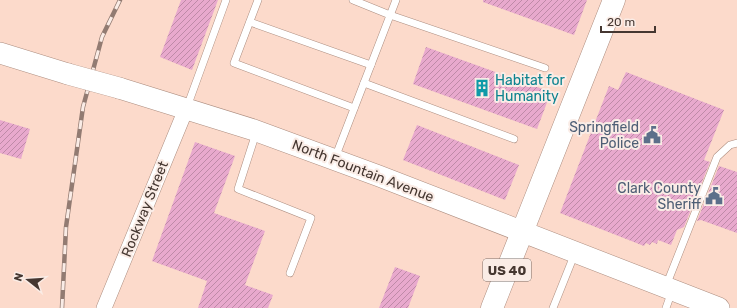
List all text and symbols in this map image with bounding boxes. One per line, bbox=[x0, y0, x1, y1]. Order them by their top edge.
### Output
scale bar bbox=[601, 8, 655, 34]
text: 20 m bbox=[607, 15, 635, 29]
place label: Habitat for Humanity bbox=[495, 72, 566, 105]
building icon: Habitat for Humanity bbox=[472, 78, 492, 98]
place label: Springfield Police bbox=[569, 119, 639, 152]
public building icon: Springfield Police bbox=[642, 125, 662, 145]
street label: North Fountain Avenue bbox=[290, 136, 436, 206]
street label: Rockway Street bbox=[118, 158, 172, 259]
place label: Clark County Sheriff bbox=[617, 180, 701, 213]
public building icon: Clark County Sheriff bbox=[704, 186, 724, 206]
road number: US 40 bbox=[483, 259, 531, 281]
north arrow bbox=[8, 260, 48, 300]
text: N bbox=[12, 271, 26, 283]

